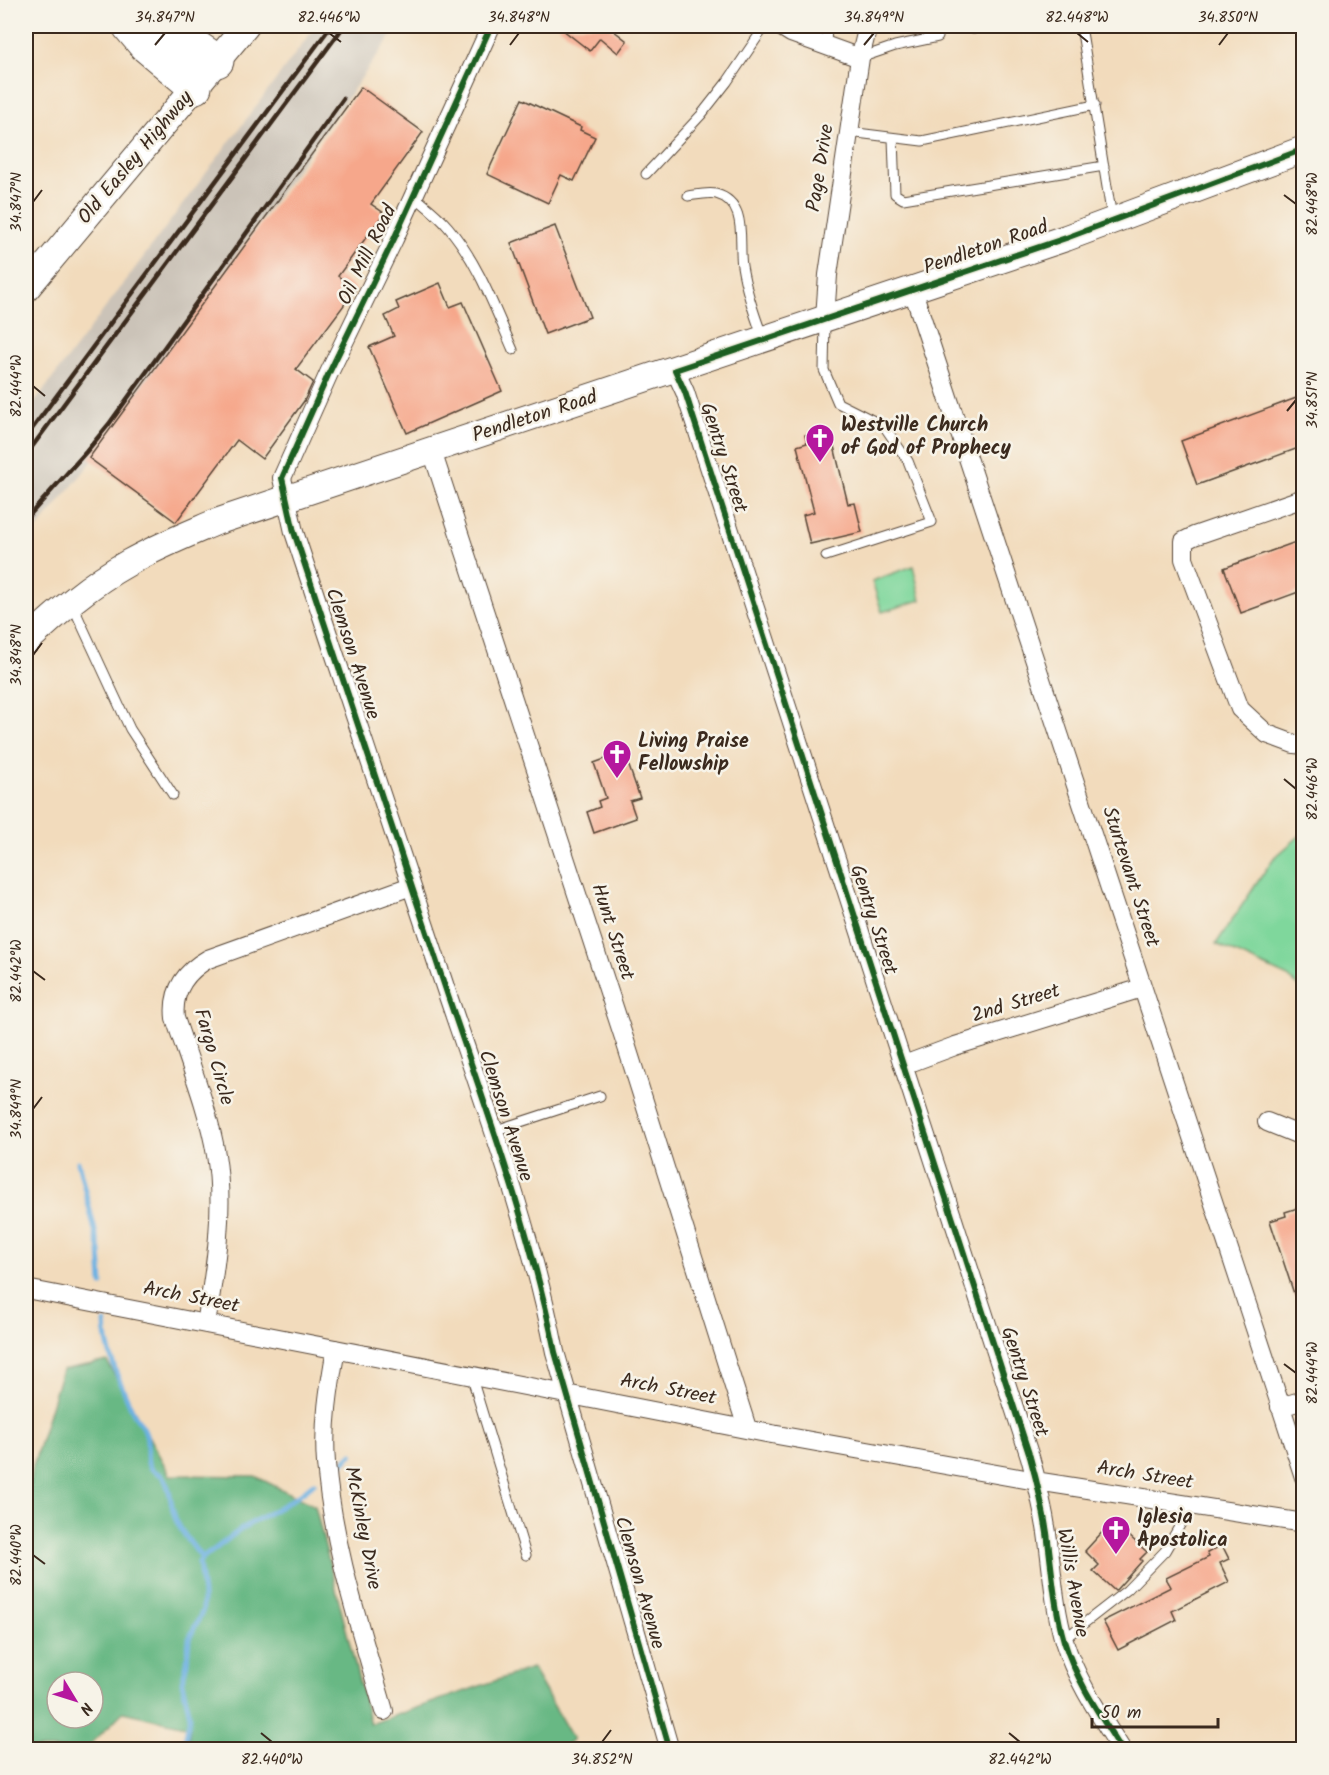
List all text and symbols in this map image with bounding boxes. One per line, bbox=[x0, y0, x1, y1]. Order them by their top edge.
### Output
text: 34.847°N bbox=[135, 6, 195, 30]
text: 82.446°W bbox=[298, 6, 361, 30]
text: 34.848°N bbox=[488, 6, 550, 30]
text: 34.849°N bbox=[844, 6, 904, 30]
text: 82.448°W bbox=[1045, 6, 1109, 30]
text: 34.850°N bbox=[1198, 6, 1258, 30]
street label: Old Easley Highway bbox=[70, 83, 202, 232]
street label: Page Drive bbox=[798, 122, 844, 214]
text: 34.847°N bbox=[5, 172, 29, 232]
text: 82.448°W bbox=[1301, 172, 1325, 236]
street label: Oil Mill Road bbox=[330, 198, 407, 311]
street label: Pendleton Road bbox=[919, 211, 1054, 284]
text: 82.444°W bbox=[5, 354, 29, 417]
text: 34.851°N bbox=[1301, 371, 1325, 429]
street label: Pendleton Road bbox=[468, 381, 603, 452]
street label: Gentry Street bbox=[690, 399, 756, 518]
place label: Westville Church of God of Prophecy bbox=[841, 410, 1011, 465]
church icon: Westville Church of God of Prophecy bbox=[804, 422, 836, 464]
street label: Clemson Avenue bbox=[316, 584, 388, 724]
text: 34.848°N bbox=[5, 624, 29, 686]
place label: Living Praise Fellowship bbox=[638, 726, 749, 781]
church icon: Living Praise Fellowship bbox=[601, 738, 633, 780]
text: 82.446°W bbox=[1301, 757, 1325, 821]
street label: Sturtevant Street bbox=[1092, 802, 1168, 952]
street label: Gentry Street bbox=[840, 861, 906, 980]
street label: Hunt Street bbox=[581, 879, 643, 985]
text: 82.442°W bbox=[5, 939, 29, 1003]
street label: 2nd Street bbox=[968, 975, 1064, 1033]
street label: Fargo Circle bbox=[184, 1005, 242, 1109]
street label: Clemson Avenue bbox=[469, 1046, 541, 1186]
text: 34.849°N bbox=[5, 1079, 29, 1139]
street label: Arch Street bbox=[140, 1273, 242, 1323]
street label: Gentry Street bbox=[991, 1323, 1057, 1442]
text: 82.444°W bbox=[1301, 1341, 1325, 1404]
street label: Arch Street bbox=[617, 1365, 719, 1415]
street label: Arch Street bbox=[1095, 1453, 1196, 1499]
street label: McKinley Drive bbox=[334, 1464, 390, 1592]
place label: Iglesia Apostolica bbox=[1137, 1502, 1227, 1557]
street label: Clemson Avenue bbox=[605, 1513, 673, 1653]
church icon: Iglesia Apostolica bbox=[1100, 1514, 1132, 1556]
text: 82.440°W bbox=[5, 1524, 29, 1586]
street label: Willis Avenue bbox=[1047, 1526, 1097, 1640]
north arrow bbox=[45, 1670, 105, 1730]
scale bar bbox=[1092, 1691, 1218, 1729]
text: N bbox=[73, 1697, 99, 1720]
text: 50 m bbox=[1101, 1699, 1141, 1728]
text: 82.440°W bbox=[241, 1748, 303, 1772]
text: 34.852°N bbox=[571, 1748, 633, 1772]
text: 82.442°W bbox=[988, 1748, 1052, 1772]

